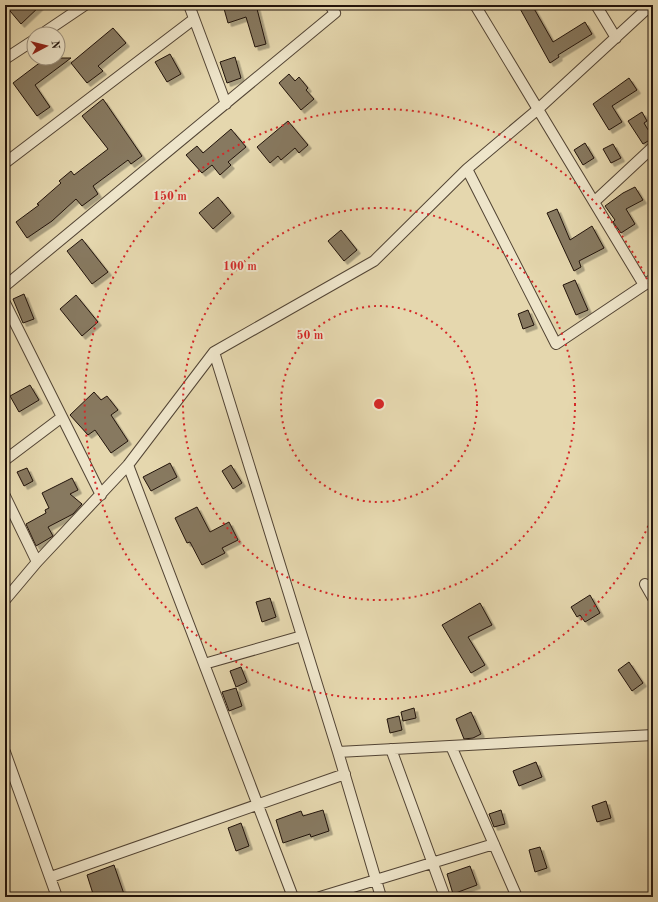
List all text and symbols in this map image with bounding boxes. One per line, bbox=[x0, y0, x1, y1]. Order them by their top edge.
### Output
north arrow bbox=[26, 26, 66, 66]
text: N bbox=[48, 40, 60, 50]
text: 150 m bbox=[153, 190, 187, 203]
text: 100 m bbox=[223, 261, 257, 273]
text: 50 m bbox=[297, 329, 324, 342]
centre of rings bbox=[372, 397, 386, 411]

